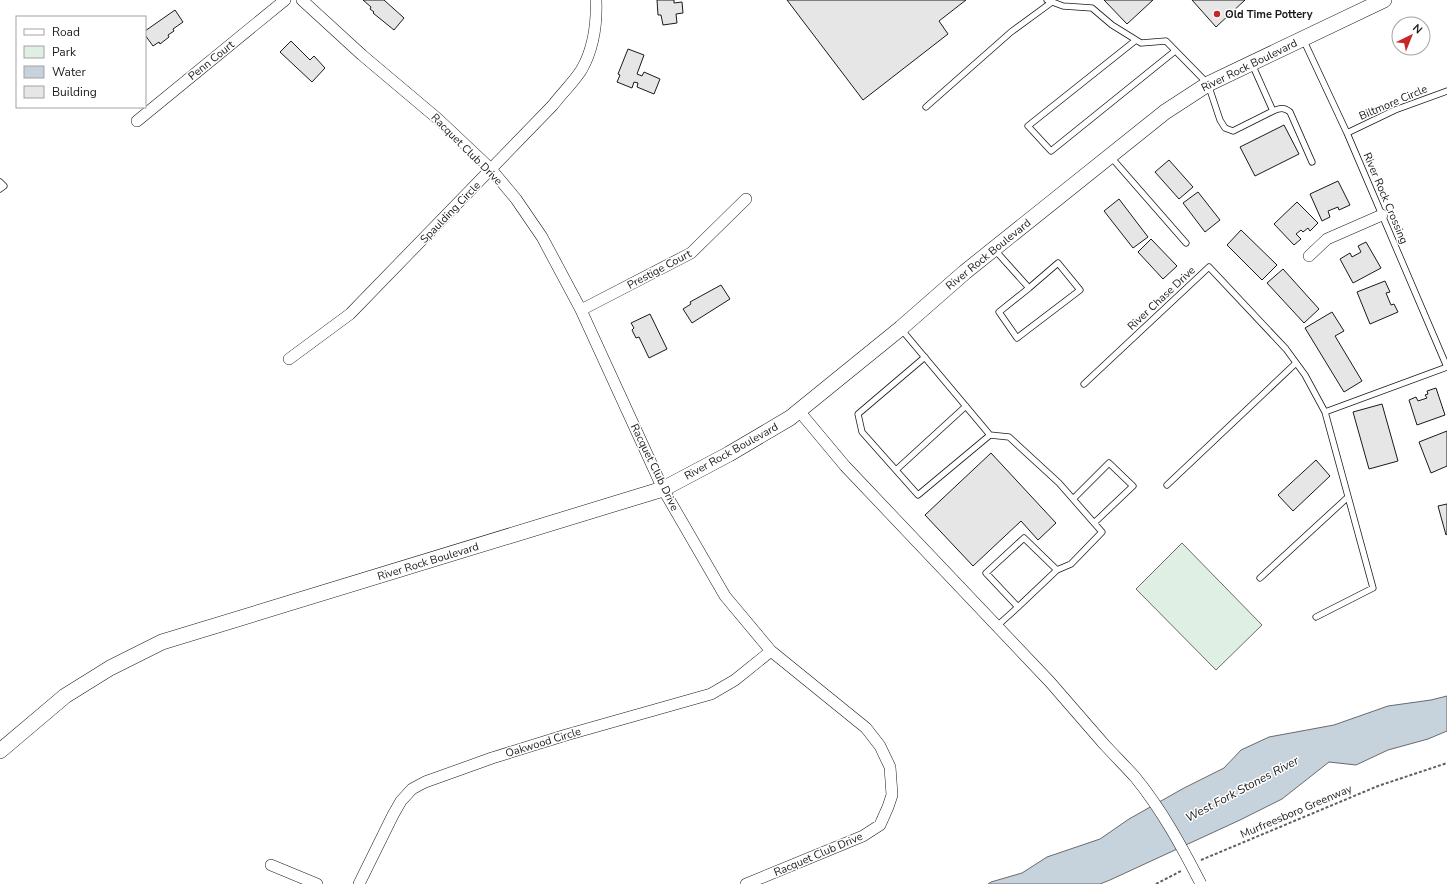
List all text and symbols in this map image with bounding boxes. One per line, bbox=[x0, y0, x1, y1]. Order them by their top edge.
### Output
place label: Old Time Pottery bbox=[1225, 7, 1313, 22]
marker: Old Time Pottery bbox=[1212, 9, 1222, 19]
legend bbox=[16, 16, 146, 108]
north arrow bbox=[1391, 16, 1431, 56]
text: N bbox=[1409, 21, 1426, 37]
text: Road bbox=[52, 24, 80, 40]
street label: River Rock Boulevard bbox=[1199, 36, 1300, 95]
street label: Penn Court bbox=[185, 37, 238, 84]
text: Park bbox=[52, 44, 77, 60]
text: Water bbox=[52, 64, 86, 80]
street label: Biltmore Circle bbox=[1357, 81, 1430, 124]
text: Building bbox=[52, 84, 97, 100]
street label: Racquet Club Drive bbox=[428, 110, 506, 188]
street label: River Rock Crossing bbox=[1359, 150, 1412, 246]
street label: Spaulding Circle bbox=[417, 178, 484, 247]
street label: River Rock Boulevard bbox=[943, 215, 1034, 293]
street label: Prestige Court bbox=[624, 246, 694, 293]
street label: River Chase Drive bbox=[1124, 263, 1199, 334]
street label: River Rock Boulevard bbox=[682, 419, 781, 484]
street label: Racquet Club Drive bbox=[627, 421, 682, 514]
street label: River Rock Boulevard bbox=[376, 539, 481, 584]
street label: Oakwood Circle bbox=[504, 724, 583, 761]
water label: West Fork Stones River bbox=[1183, 752, 1302, 826]
street label: Murfreesboro Greenway bbox=[1238, 781, 1355, 842]
street label: Racquet Club Drive bbox=[771, 829, 865, 880]

